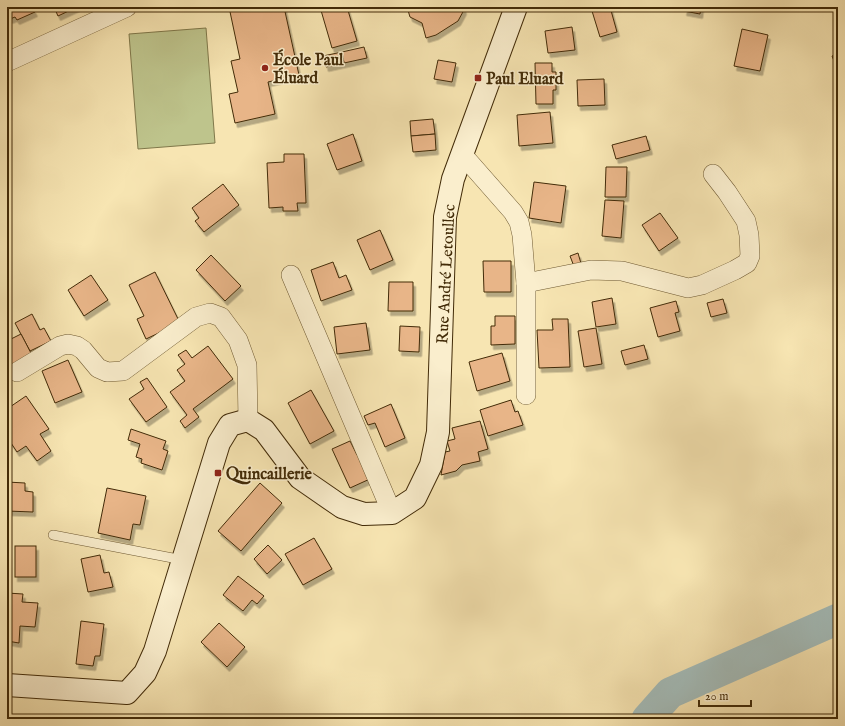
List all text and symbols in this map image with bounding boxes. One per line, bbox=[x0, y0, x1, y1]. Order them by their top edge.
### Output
place label: École Paul Éluard bbox=[273, 49, 344, 89]
marker: École Paul Éluard bbox=[260, 63, 270, 73]
place label: Paul Eluard bbox=[486, 70, 564, 90]
marker: Paul Eluard bbox=[473, 73, 483, 83]
street label: Rue André Letoullec bbox=[433, 204, 461, 344]
place label: Quincaillerie bbox=[226, 465, 312, 485]
marker: Quincaillerie bbox=[213, 468, 223, 478]
scale bar bbox=[699, 682, 751, 708]
text: 20 m bbox=[705, 689, 728, 704]

